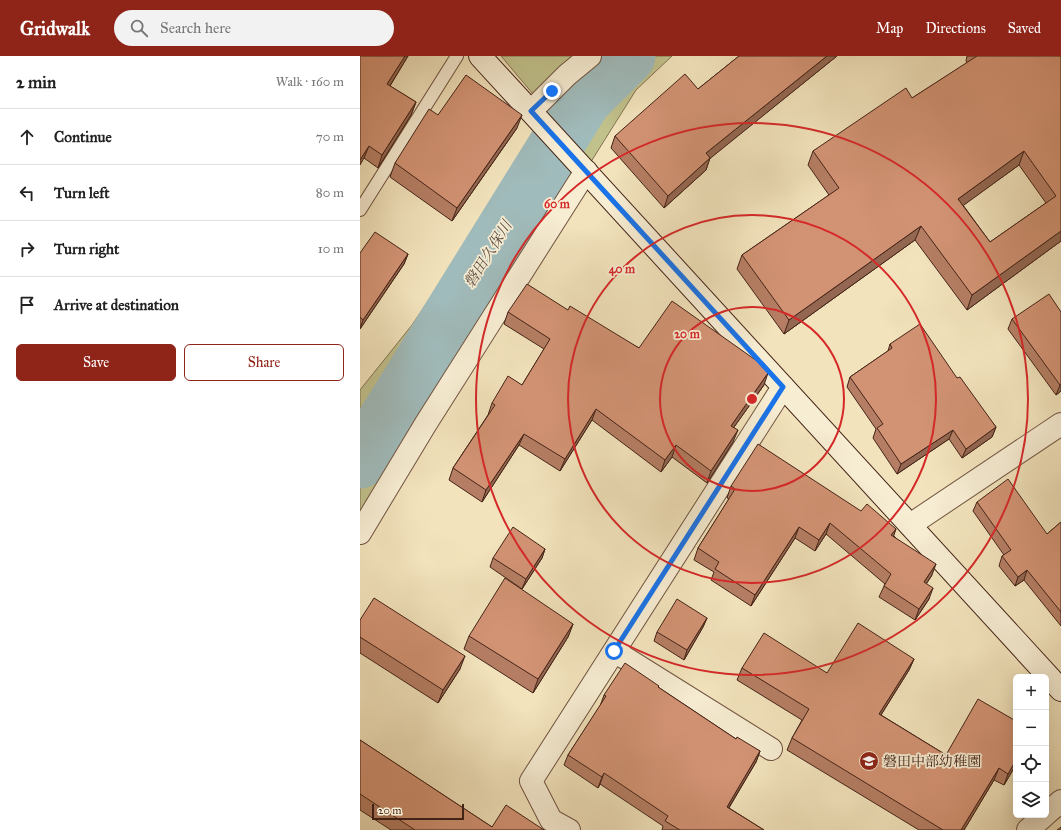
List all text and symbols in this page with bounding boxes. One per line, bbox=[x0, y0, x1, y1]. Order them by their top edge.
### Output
search box bbox=[114, 10, 394, 46]
text: Gridwalk bbox=[20, 17, 90, 40]
icon: search bbox=[128, 17, 150, 39]
text: Search here bbox=[160, 19, 231, 37]
text: Map bbox=[876, 20, 903, 37]
text: Directions bbox=[925, 20, 986, 37]
text: Saved bbox=[1008, 20, 1041, 37]
text: 2 min bbox=[16, 72, 56, 93]
text: Walk · 160 m bbox=[276, 74, 344, 90]
route end bbox=[543, 82, 561, 100]
icon: ahead bbox=[16, 126, 38, 148]
text: Continue bbox=[54, 128, 112, 146]
text: 70 m bbox=[316, 129, 344, 145]
icon: left bbox=[16, 182, 38, 204]
text: Turn left bbox=[54, 184, 110, 202]
text: 80 m bbox=[316, 185, 344, 201]
text: 60 m bbox=[544, 197, 571, 211]
water label: 磐田久保川 bbox=[460, 216, 517, 291]
icon: right bbox=[16, 238, 38, 260]
text: Turn right bbox=[54, 240, 119, 258]
text: 10 m bbox=[318, 241, 344, 257]
text: 40 m bbox=[609, 262, 636, 277]
icon: arrive bbox=[16, 294, 38, 316]
text: Arrive at destination bbox=[54, 296, 179, 314]
text: 20 m bbox=[674, 327, 701, 341]
button: Save bbox=[16, 344, 176, 381]
button: Share bbox=[184, 344, 344, 381]
centre of rings bbox=[745, 392, 759, 406]
route start bbox=[605, 642, 623, 660]
map controls bbox=[1013, 674, 1049, 818]
button: + bbox=[1013, 674, 1049, 710]
button: − bbox=[1013, 710, 1049, 746]
button: locate bbox=[1013, 746, 1049, 782]
school or university icon: 磐田中部幼稚園 bbox=[858, 750, 880, 772]
place label: 磐田中部幼稚園 bbox=[883, 753, 981, 770]
button: layers bbox=[1013, 782, 1049, 818]
scale bar bbox=[372, 802, 464, 821]
text: 20 m bbox=[378, 804, 401, 817]

